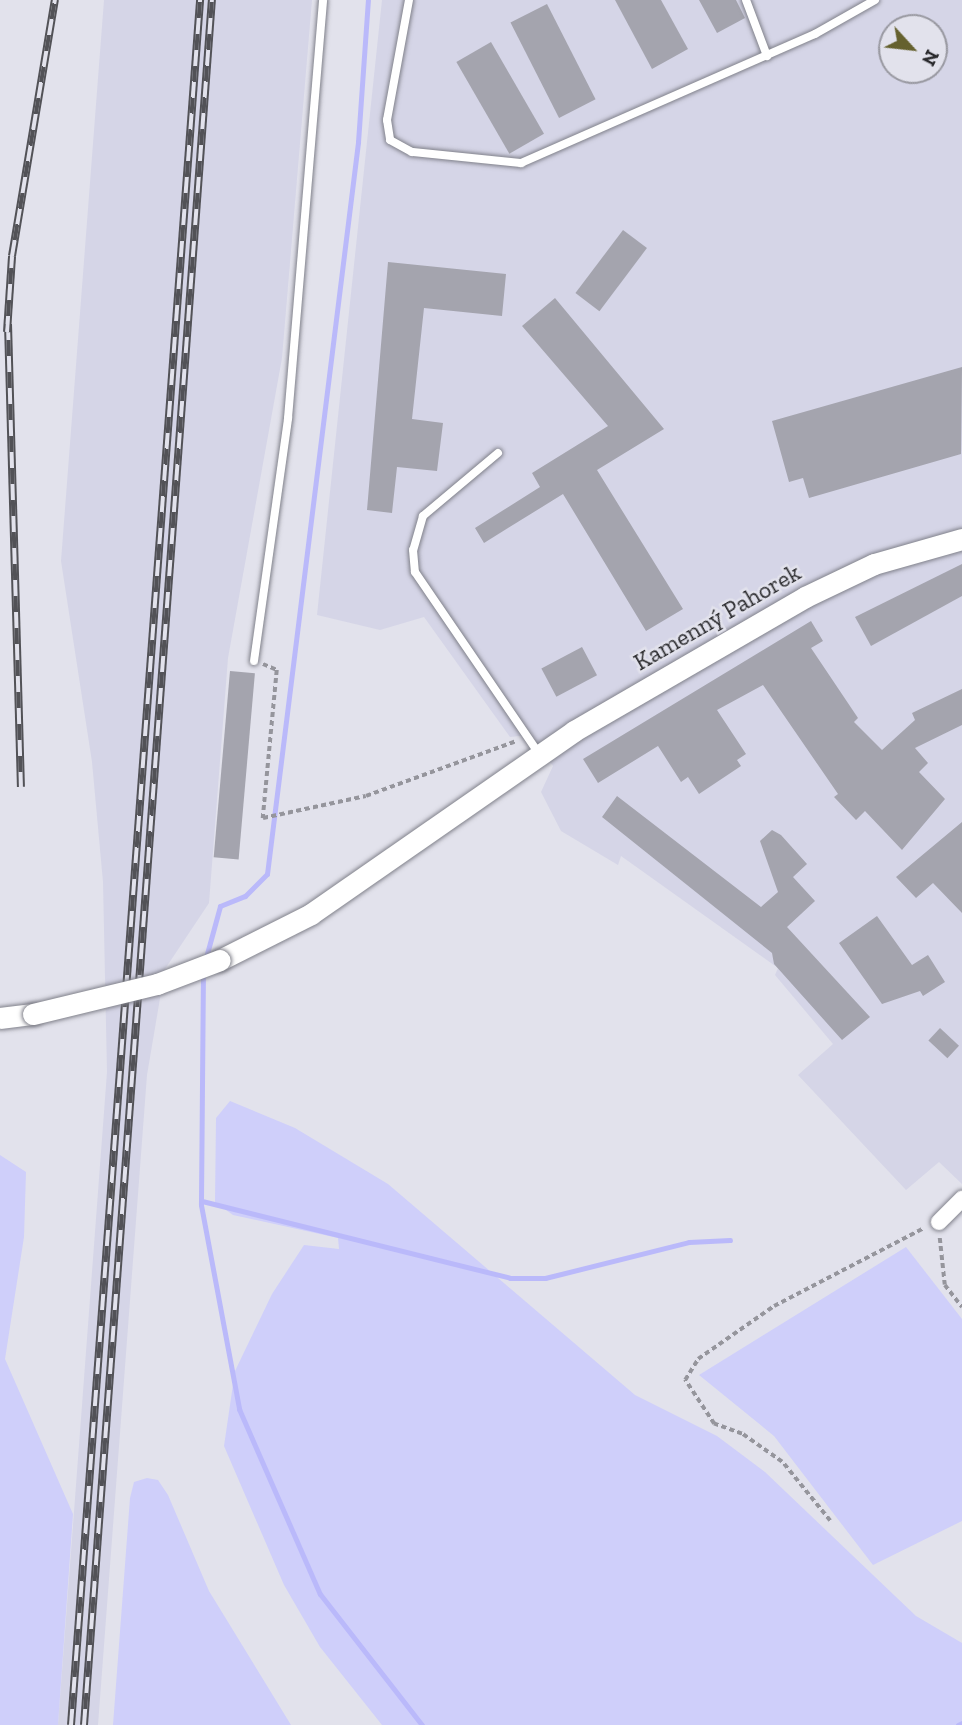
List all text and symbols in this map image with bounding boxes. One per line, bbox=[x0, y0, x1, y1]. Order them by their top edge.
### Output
north arrow bbox=[878, 14, 948, 84]
text: N bbox=[917, 46, 944, 70]
street label: Kamenný Pahorek bbox=[628, 557, 806, 677]

